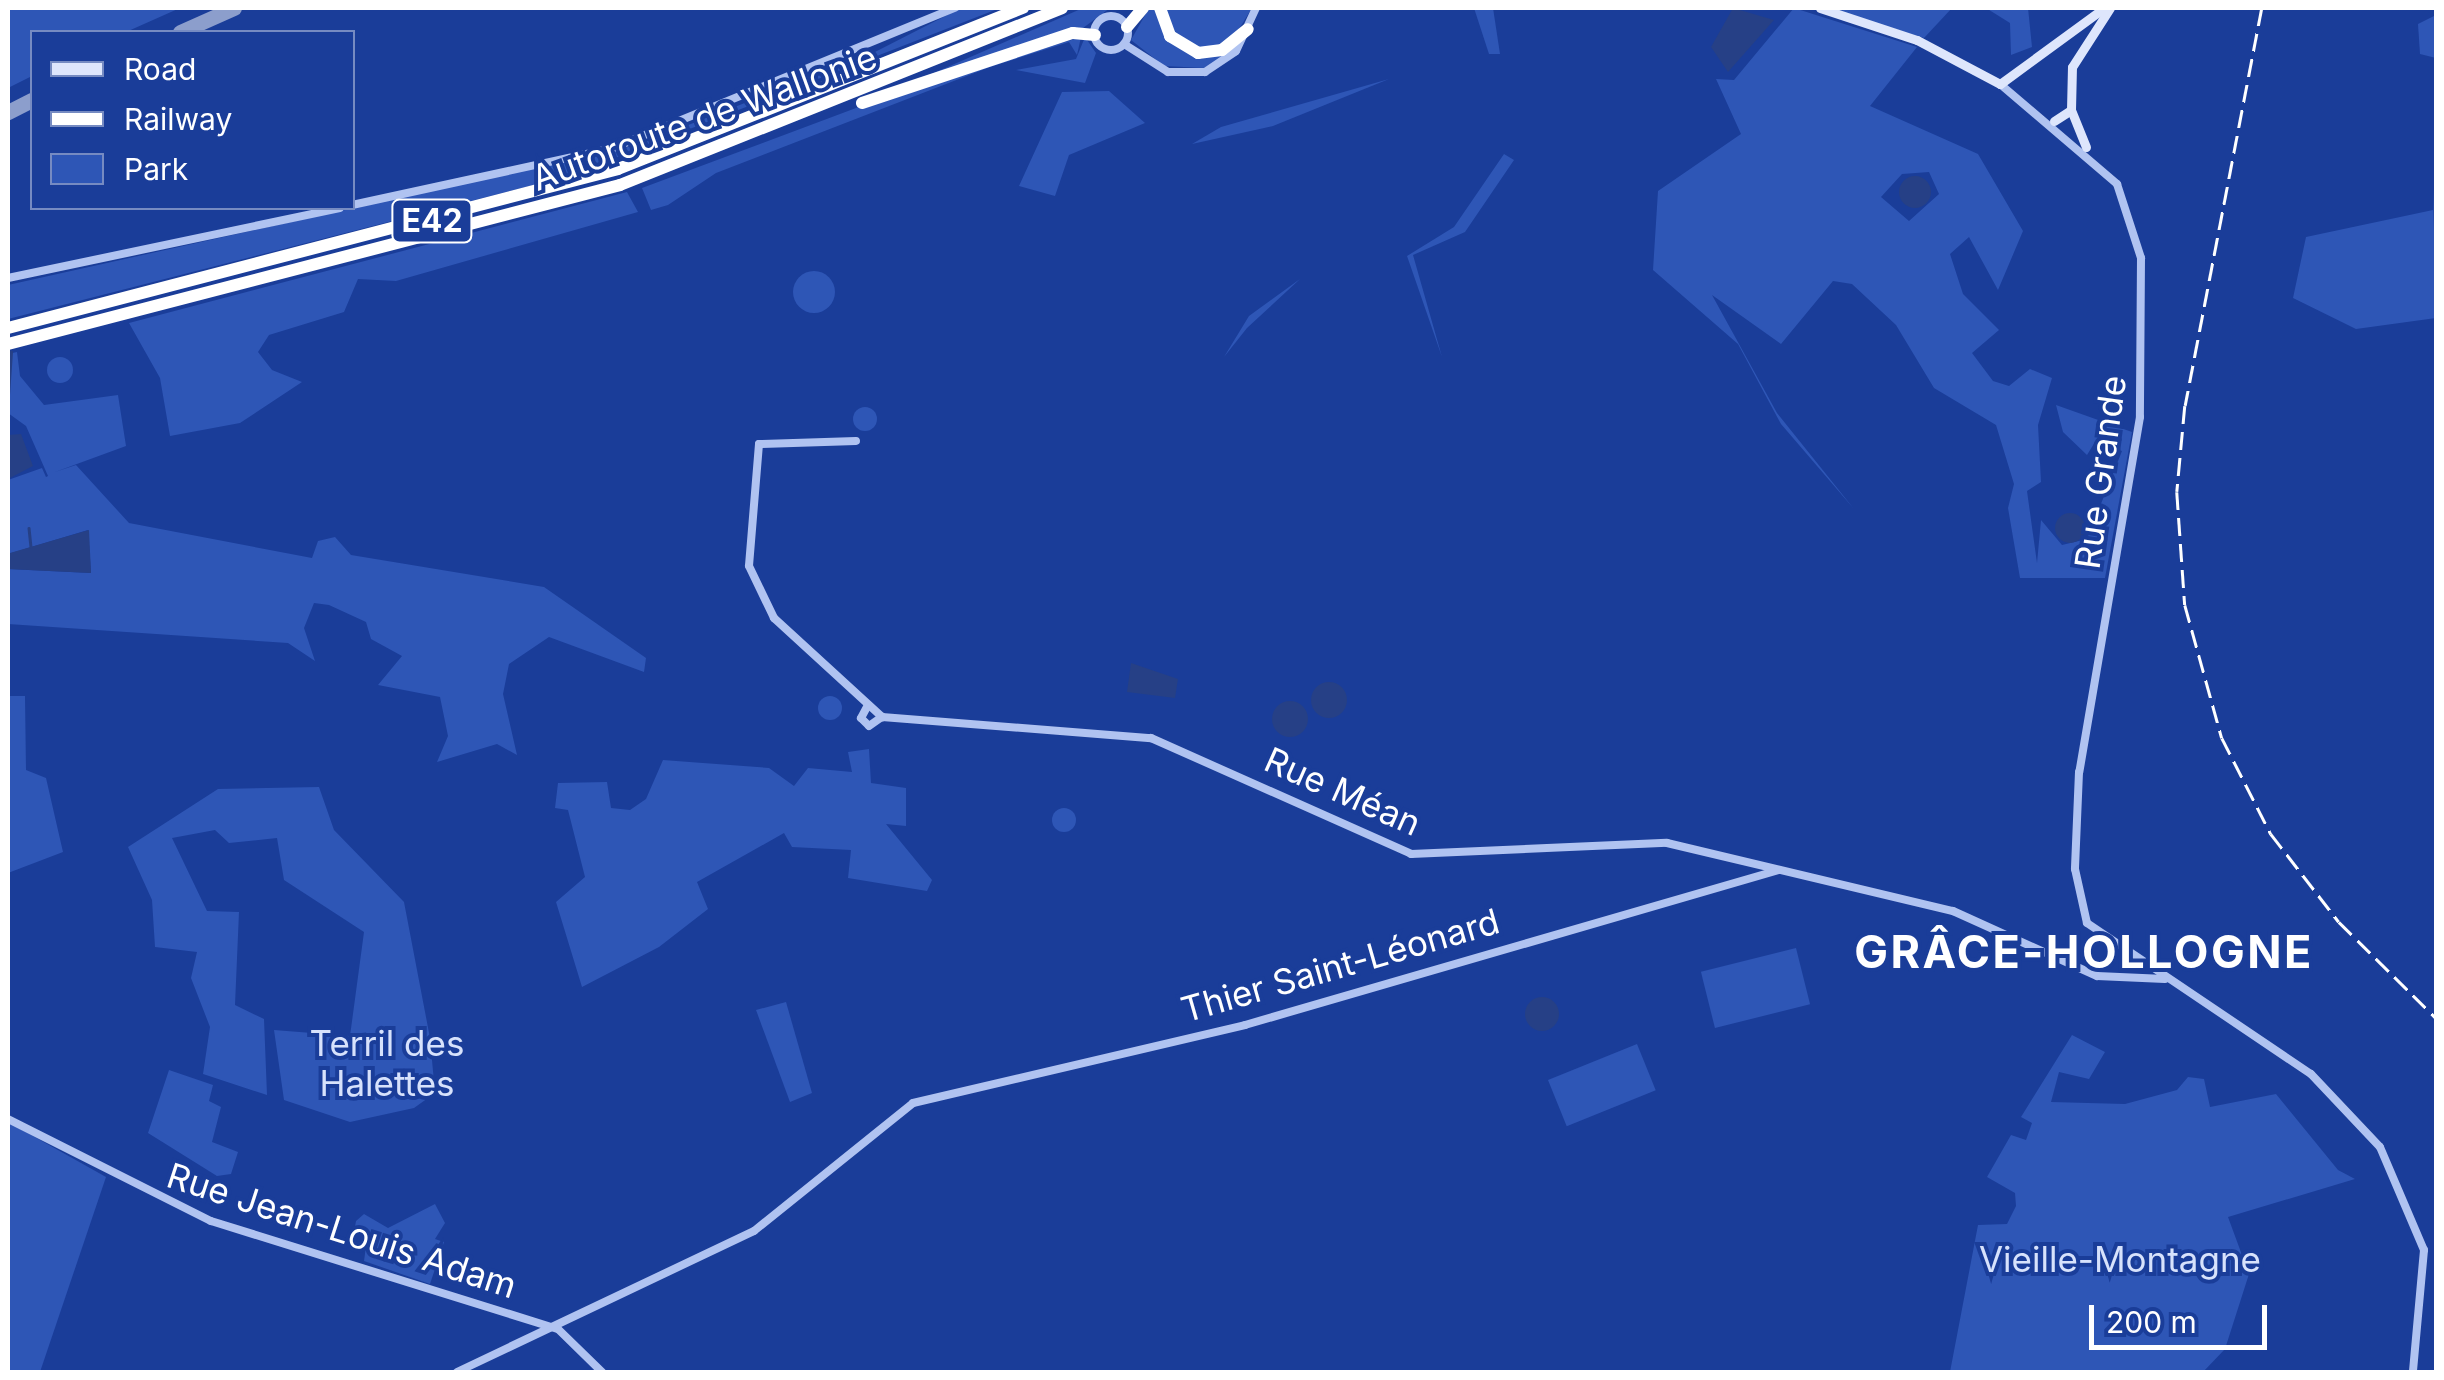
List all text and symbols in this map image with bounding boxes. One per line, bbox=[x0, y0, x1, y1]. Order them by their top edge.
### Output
legend bbox=[30, 30, 355, 210]
street label: Autoroute de Wallonie bbox=[526, 35, 882, 199]
text: Road bbox=[124, 51, 196, 87]
text: Railway bbox=[124, 101, 232, 137]
text: Park bbox=[124, 151, 188, 187]
road number: E42 bbox=[390, 194, 474, 248]
street label: Rue Grande bbox=[2066, 373, 2134, 571]
street label: Rue Méan bbox=[1259, 738, 1427, 844]
street label: Thier Saint-Léonard bbox=[1176, 899, 1504, 1031]
district label: GRÂCE-HOLLOGNE bbox=[1854, 925, 2314, 979]
park label: Terril des Halettes bbox=[310, 1022, 464, 1104]
street label: Rue Jean-Louis Adam bbox=[162, 1154, 522, 1306]
park label: Vieille-Montagne bbox=[1979, 1238, 2261, 1280]
scale bar bbox=[2094, 1285, 2272, 1347]
text: 200 m bbox=[2106, 1304, 2197, 1340]

